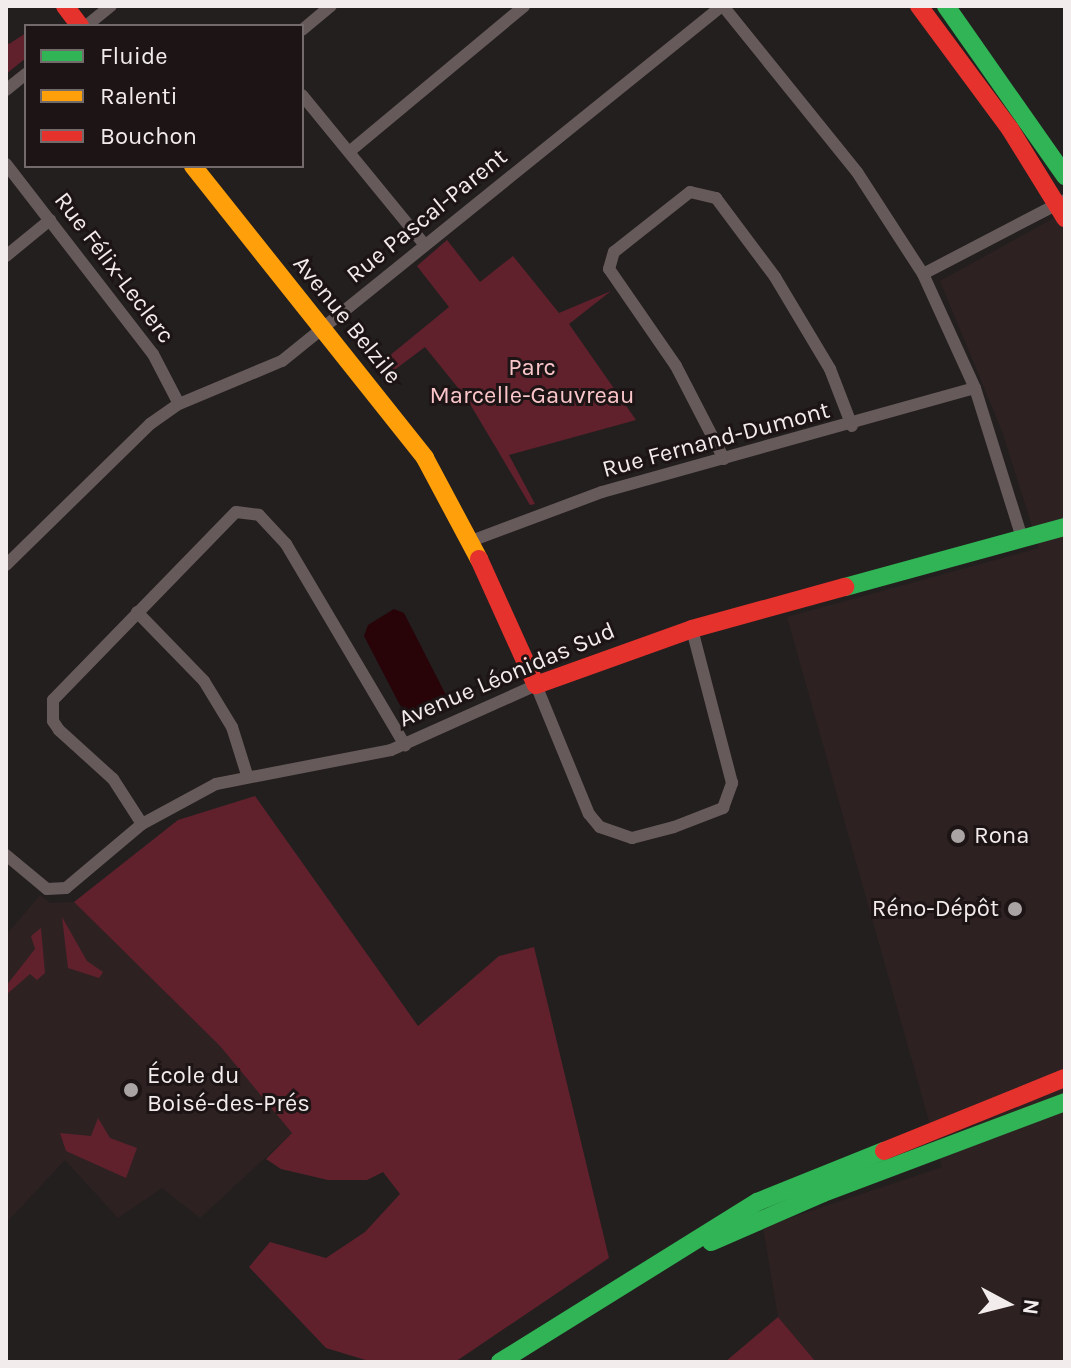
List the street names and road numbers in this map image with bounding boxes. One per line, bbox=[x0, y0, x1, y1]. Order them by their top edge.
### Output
street label: Rue Pascal-Parent bbox=[341, 142, 513, 290]
street label: Rue Félix-Leclerc bbox=[48, 187, 180, 349]
street label: Avenue Belzile bbox=[287, 250, 407, 390]
street label: Rue Fernand-Dumont bbox=[599, 396, 833, 484]
street label: Avenue Léonidas Sud bbox=[395, 616, 619, 734]

